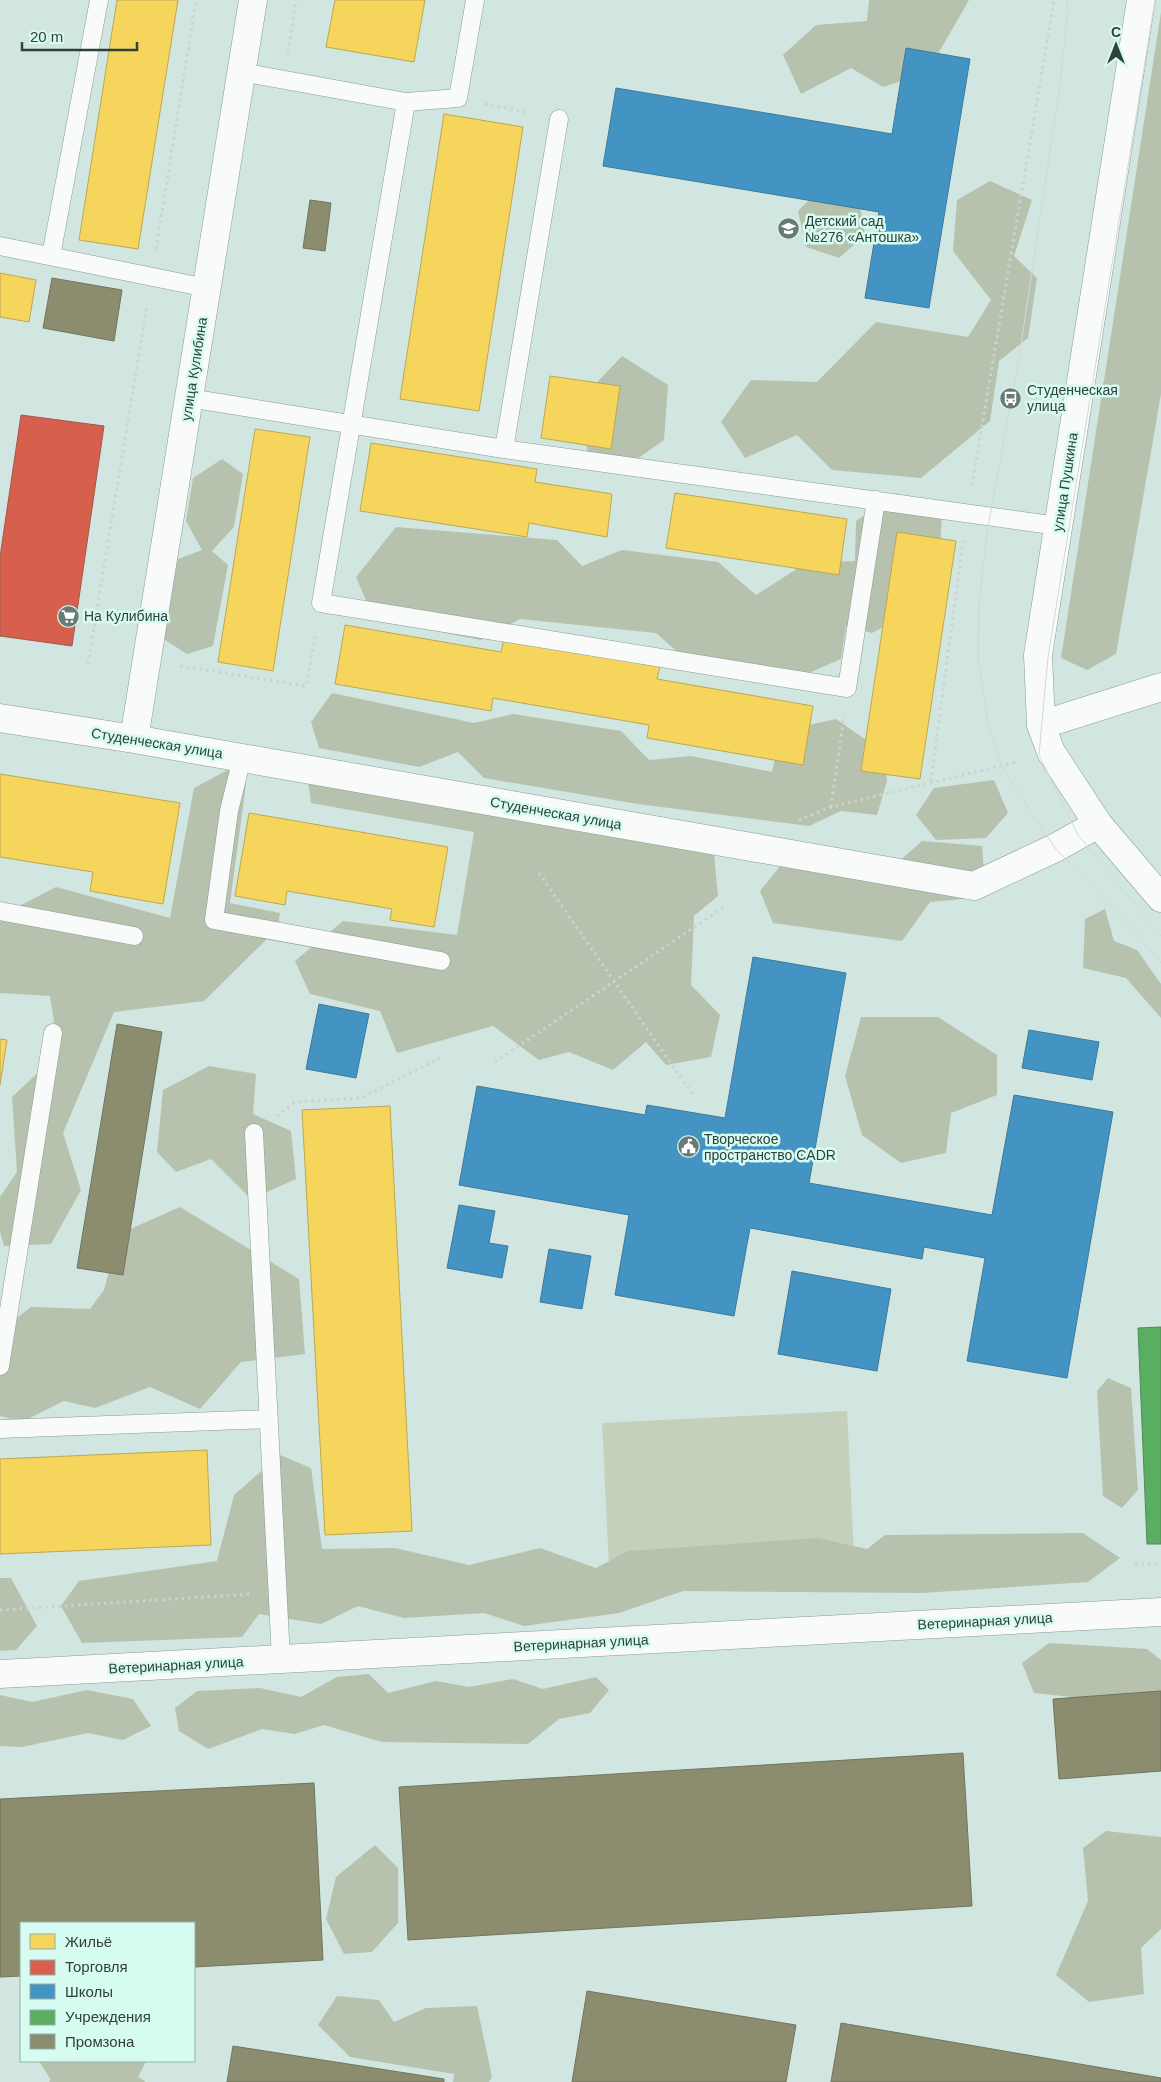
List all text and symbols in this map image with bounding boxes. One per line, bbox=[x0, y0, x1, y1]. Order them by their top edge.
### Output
scale bar bbox=[22, 20, 138, 52]
north arrow bbox=[1091, 20, 1141, 70]
text: С bbox=[1111, 24, 1121, 40]
text: 20 m bbox=[30, 28, 63, 45]
place label: Детский сад №276 «Антошка» bbox=[805, 213, 920, 245]
school or university icon: Детский сад №276 «Антошка» bbox=[777, 217, 801, 241]
street label: улица Кулибина bbox=[178, 316, 210, 422]
place label: Студенческая улица bbox=[1027, 382, 1118, 414]
bus stop icon: Студенческая улица bbox=[999, 386, 1023, 410]
street label: улица Пушкина bbox=[1049, 431, 1081, 533]
supermarket icon: На Кулибина bbox=[56, 604, 80, 628]
place label: На Кулибина bbox=[84, 608, 168, 624]
street label: Студенческая улица bbox=[90, 725, 224, 761]
street label: Студенческая улица bbox=[489, 794, 623, 832]
place label: Творческое пространство CADR bbox=[704, 1131, 836, 1163]
public building icon: Творческое пространство CADR bbox=[676, 1135, 700, 1159]
street label: Ветеринарная улица bbox=[917, 1609, 1053, 1633]
street label: Ветеринарная улица bbox=[513, 1631, 649, 1655]
street label: Ветеринарная улица bbox=[108, 1653, 244, 1677]
legend bbox=[20, 1922, 195, 2062]
text: Жильё bbox=[65, 1933, 112, 1950]
text: Торговля bbox=[65, 1958, 128, 1975]
text: Школы bbox=[65, 1983, 113, 2000]
text: Учреждения bbox=[65, 2008, 151, 2025]
text: Промзона bbox=[65, 2033, 135, 2050]

